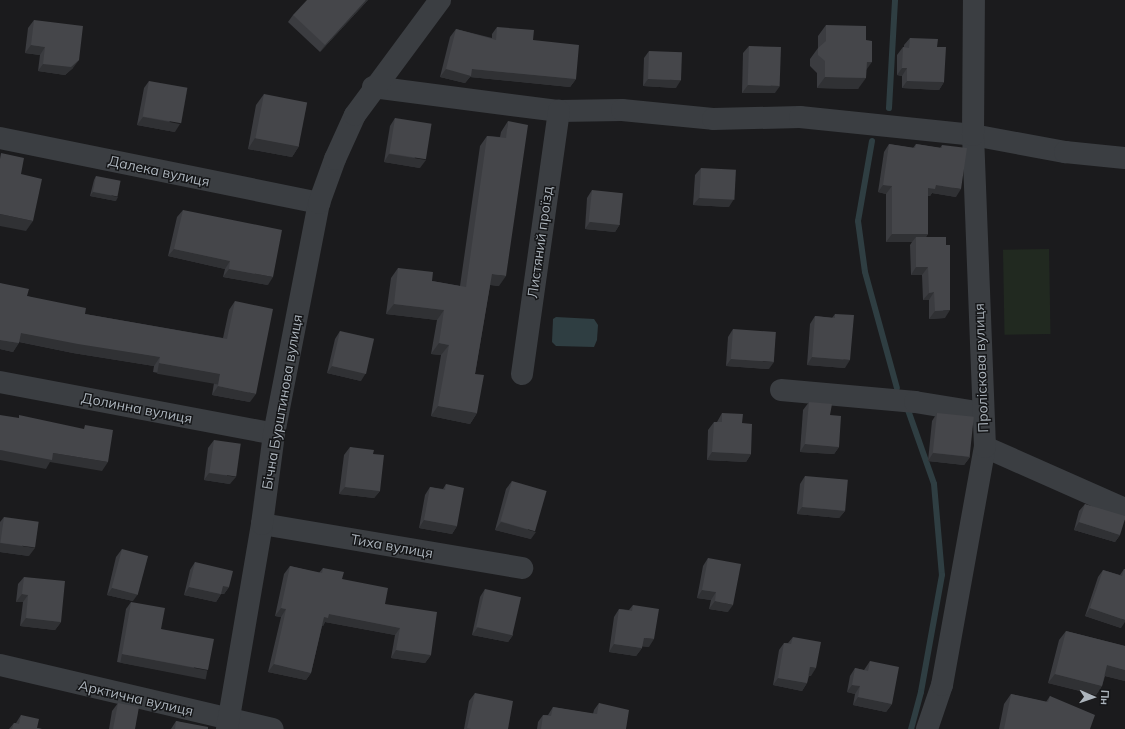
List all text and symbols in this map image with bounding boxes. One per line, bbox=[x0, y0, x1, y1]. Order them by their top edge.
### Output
street label: Далека вулиця bbox=[107, 152, 211, 190]
street label: Листяний проїзд bbox=[524, 185, 556, 299]
street label: Проліскова вулиця bbox=[970, 303, 992, 433]
street label: Бічна Бурштинова вулиця bbox=[258, 313, 306, 491]
street label: Долинна вулиця bbox=[80, 389, 194, 427]
street label: Тиха вулиця bbox=[350, 531, 434, 561]
street label: Арктична вулиця bbox=[77, 677, 195, 719]
north arrow bbox=[1073, 677, 1113, 717]
text: Пн bbox=[1098, 690, 1112, 705]

